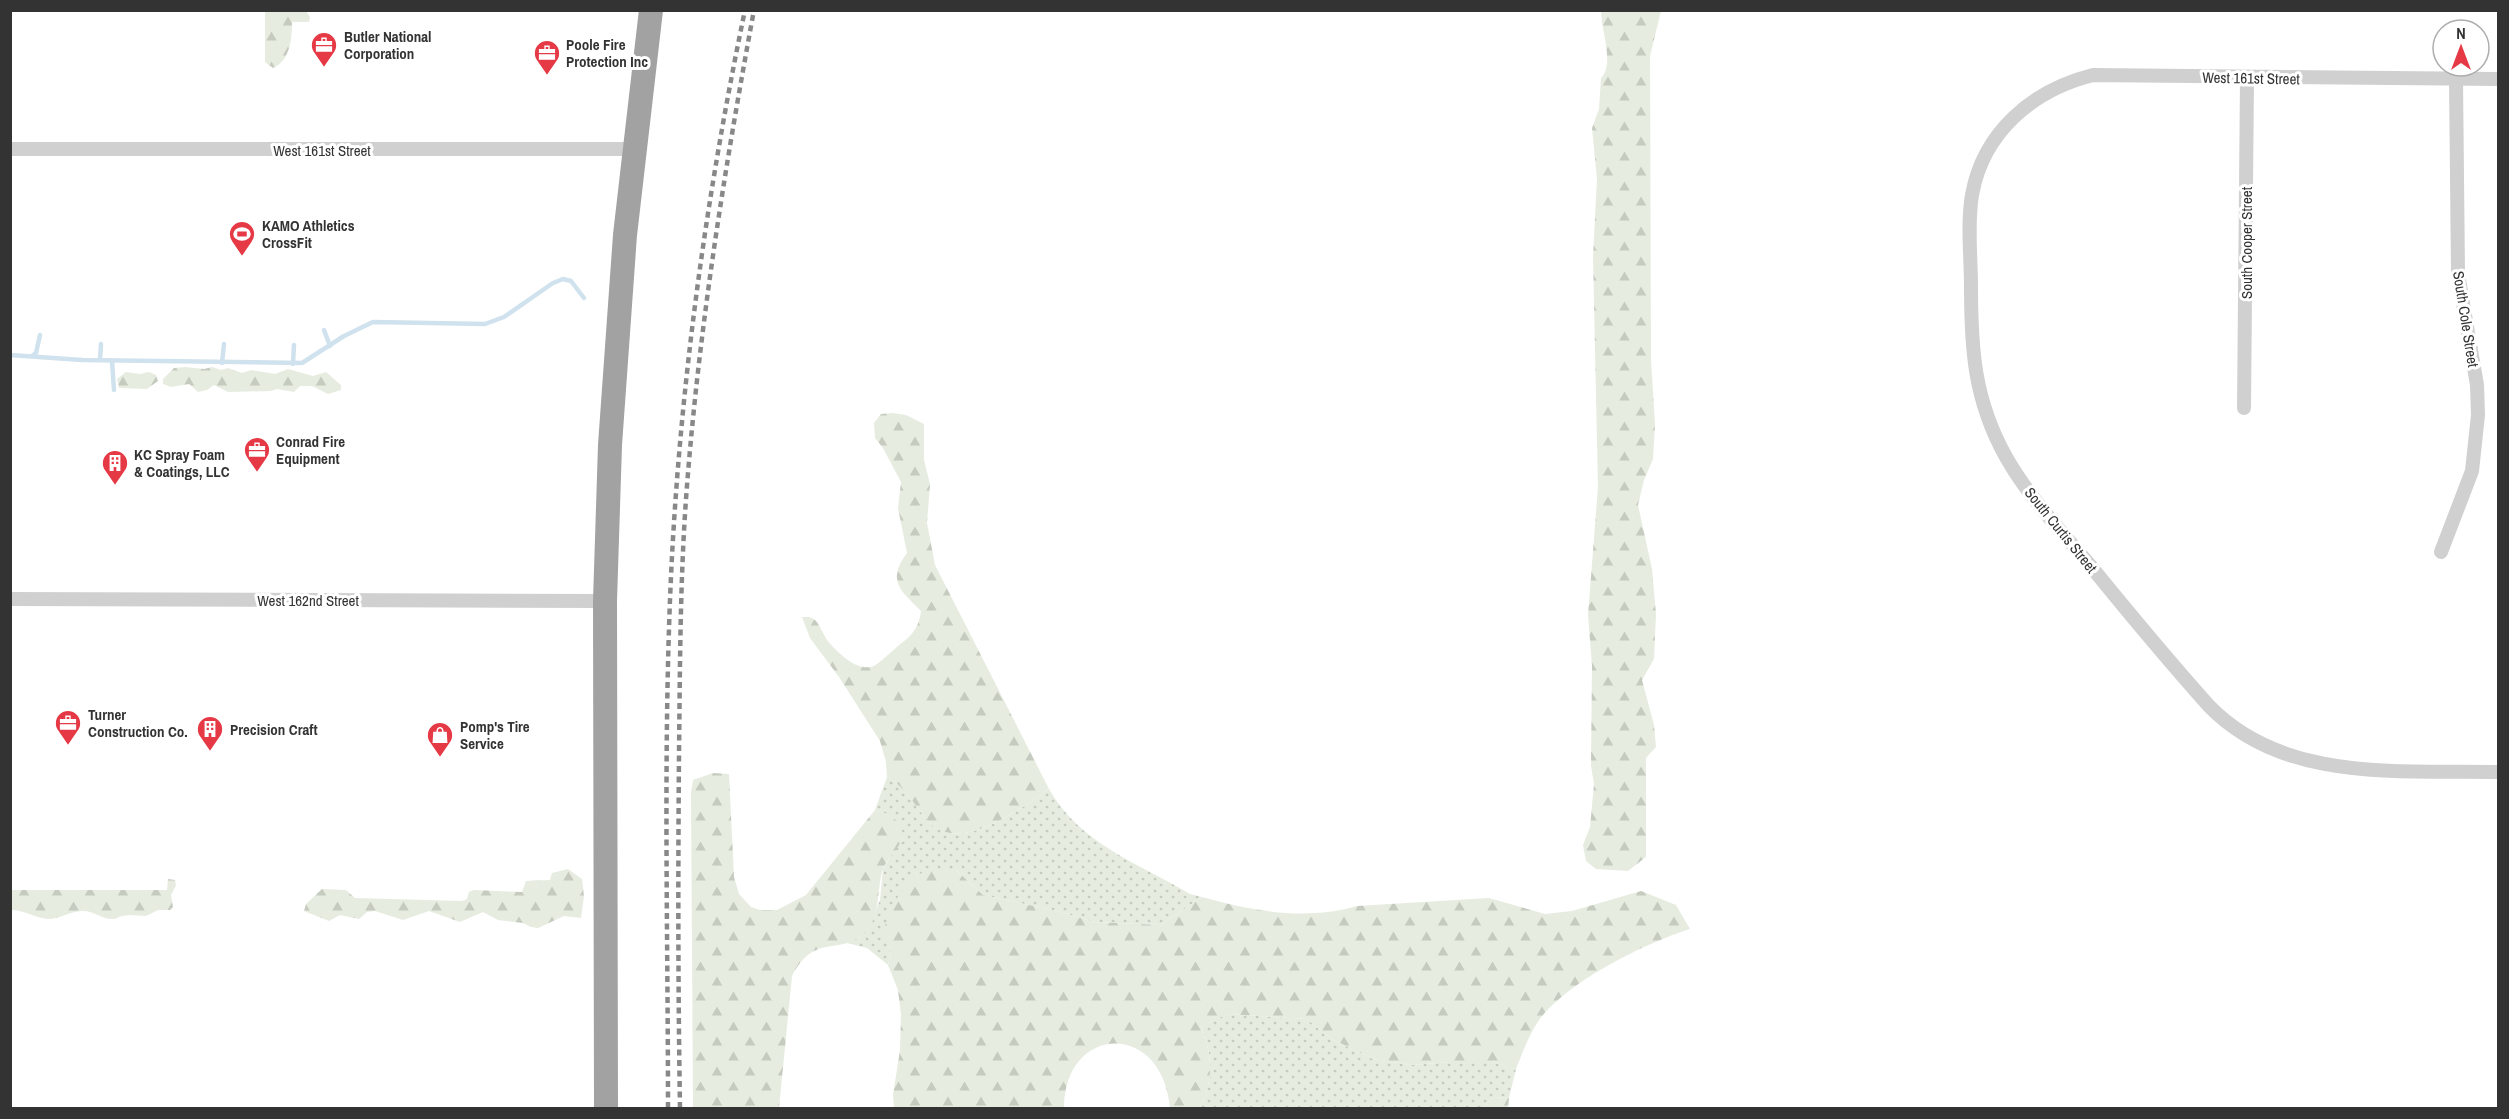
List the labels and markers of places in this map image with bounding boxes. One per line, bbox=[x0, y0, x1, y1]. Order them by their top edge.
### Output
place label: Butler National Corporation bbox=[344, 26, 431, 64]
office icon: Butler National Corporation bbox=[309, 30, 339, 68]
place label: Poole Fire Protection Inc bbox=[566, 34, 648, 72]
office icon: Poole Fire Protection Inc bbox=[532, 38, 562, 76]
place label: KAMO Athletics CrossFit bbox=[262, 215, 355, 253]
sports icon: KAMO Athletics CrossFit bbox=[227, 219, 257, 257]
place label: Conrad Fire Equipment bbox=[276, 431, 345, 469]
office icon: Conrad Fire Equipment bbox=[242, 435, 272, 473]
place label: KC Spray Foam & Coatings, LLC bbox=[134, 444, 230, 482]
building icon: KC Spray Foam & Coatings, LLC bbox=[100, 448, 130, 486]
place label: Turner Construction Co. bbox=[88, 704, 188, 742]
office icon: Turner Construction Co. bbox=[53, 708, 83, 746]
building icon: Precision Craft bbox=[195, 714, 225, 752]
place label: Pomp's Tire Service bbox=[460, 716, 530, 754]
place label: Precision Craft bbox=[230, 719, 318, 740]
shop icon: Pomp's Tire Service bbox=[425, 720, 455, 758]

